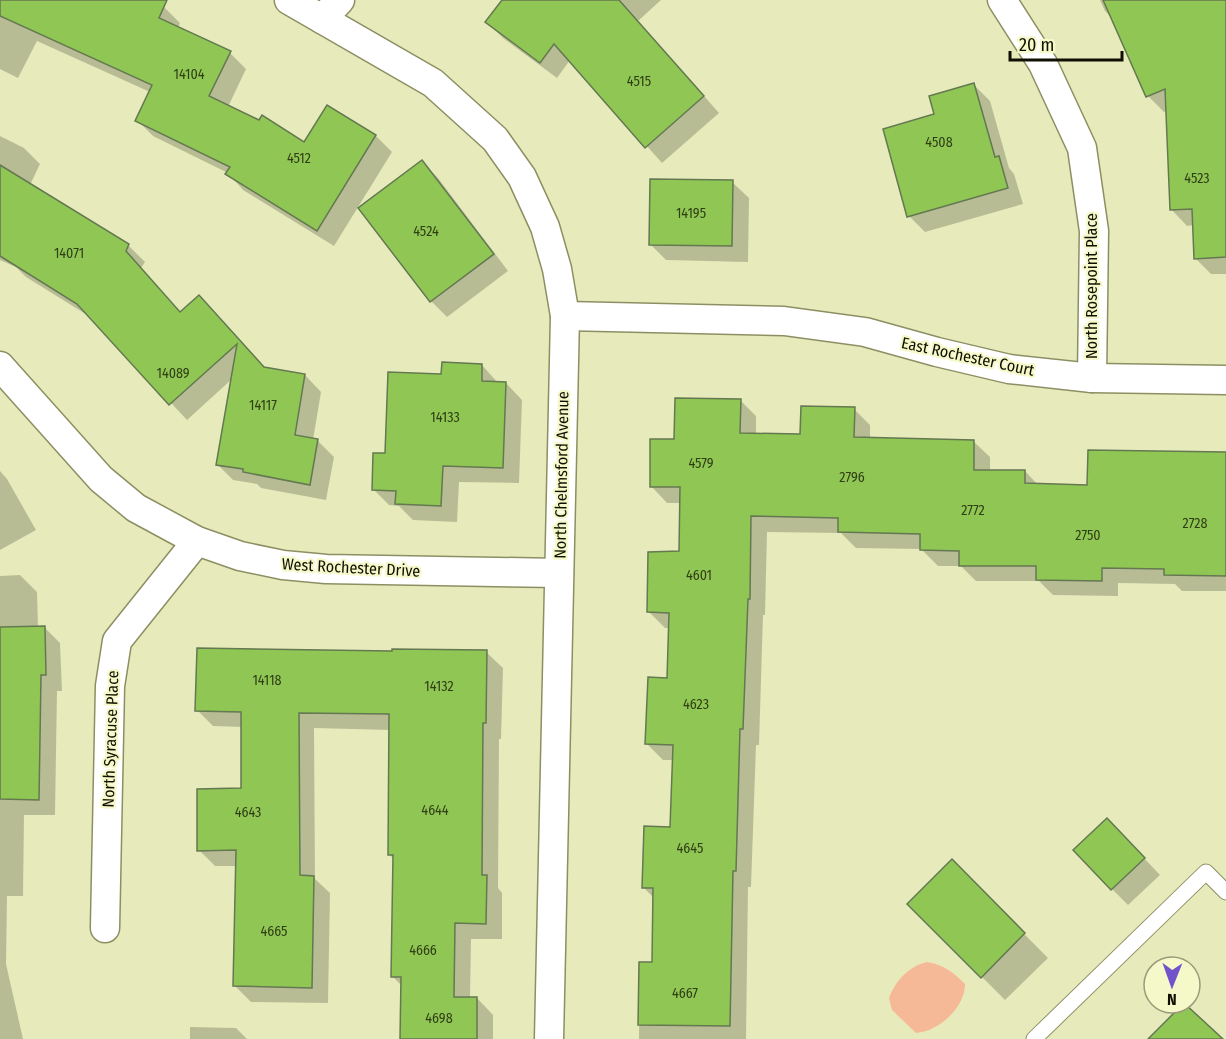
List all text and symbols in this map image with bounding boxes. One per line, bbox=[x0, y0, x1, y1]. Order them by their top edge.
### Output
scale bar bbox=[1010, 24, 1122, 62]
text: 20 m bbox=[1019, 34, 1054, 56]
house number: 14104 bbox=[173, 66, 205, 83]
house number: 4515 bbox=[627, 73, 651, 90]
house number: 4508 bbox=[925, 134, 953, 151]
house number: 4512 bbox=[287, 150, 311, 167]
house number: 4523 bbox=[1184, 170, 1210, 187]
house number: 14195 bbox=[676, 205, 706, 222]
street label: North Rosepoint Place bbox=[1082, 213, 1101, 359]
house number: 4524 bbox=[413, 223, 439, 240]
house number: 14071 bbox=[54, 245, 84, 262]
street label: East Rochester Court bbox=[900, 333, 1037, 380]
house number: 14089 bbox=[156, 365, 190, 382]
street label: North Chelmsford Avenue bbox=[551, 391, 572, 559]
house number: 14117 bbox=[249, 397, 277, 414]
house number: 14133 bbox=[430, 409, 460, 426]
house number: 4579 bbox=[688, 455, 714, 472]
house number: 2796 bbox=[839, 469, 865, 486]
house number: 2772 bbox=[961, 502, 985, 519]
house number: 2728 bbox=[1183, 515, 1207, 532]
house number: 2750 bbox=[1075, 527, 1101, 544]
street label: West Rochester Drive bbox=[281, 554, 421, 581]
house number: 4601 bbox=[686, 567, 712, 584]
street label: North Syracuse Place bbox=[99, 670, 122, 808]
house number: 14118 bbox=[252, 672, 282, 689]
house number: 14132 bbox=[424, 678, 454, 695]
house number: 4623 bbox=[683, 696, 709, 713]
house number: 4644 bbox=[421, 802, 449, 819]
house number: 4643 bbox=[235, 804, 261, 821]
house number: 4645 bbox=[677, 840, 703, 857]
house number: 4665 bbox=[260, 923, 288, 940]
house number: 4666 bbox=[409, 942, 437, 959]
north arrow bbox=[1142, 955, 1202, 1015]
house number: 4667 bbox=[672, 985, 698, 1002]
text: N bbox=[1167, 990, 1177, 1009]
house number: 4698 bbox=[425, 1010, 453, 1027]

